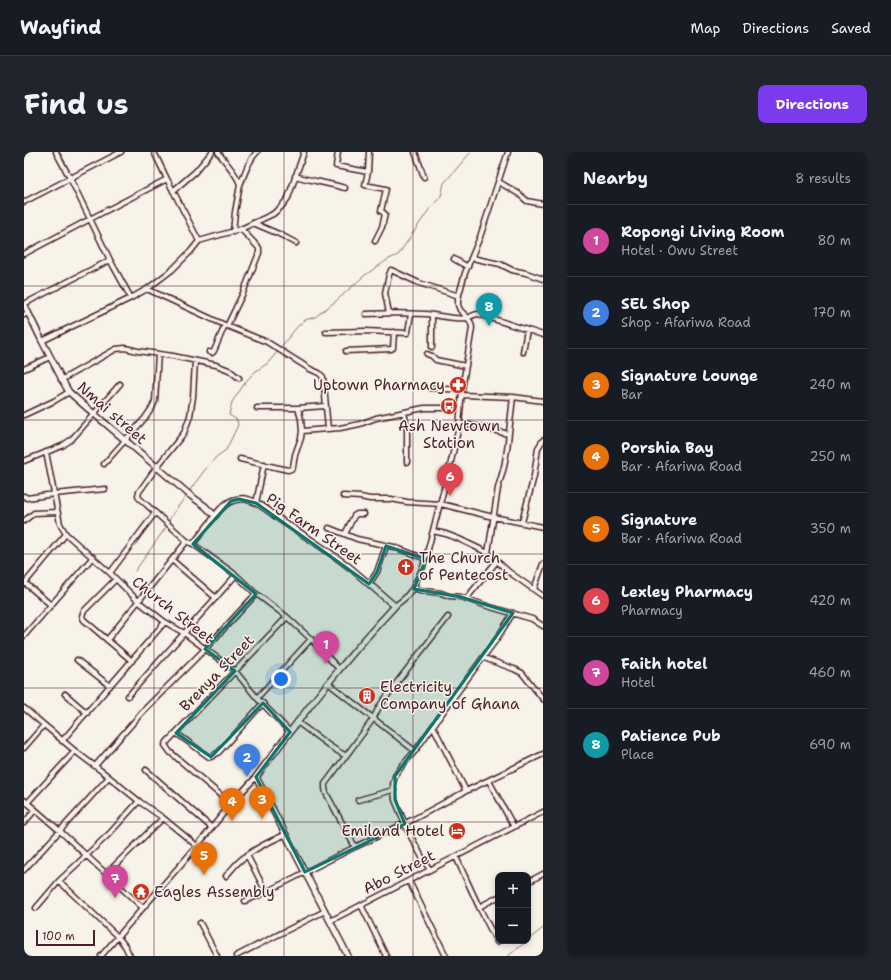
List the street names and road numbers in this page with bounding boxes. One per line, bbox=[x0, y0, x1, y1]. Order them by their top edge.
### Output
street label: Nmai street bbox=[73, 377, 151, 449]
street label: Pig Farm Street bbox=[262, 489, 366, 569]
street label: Church Street bbox=[128, 572, 218, 648]
street label: Brenya Street bbox=[175, 630, 259, 716]
street label: Abo Street bbox=[360, 845, 438, 899]

